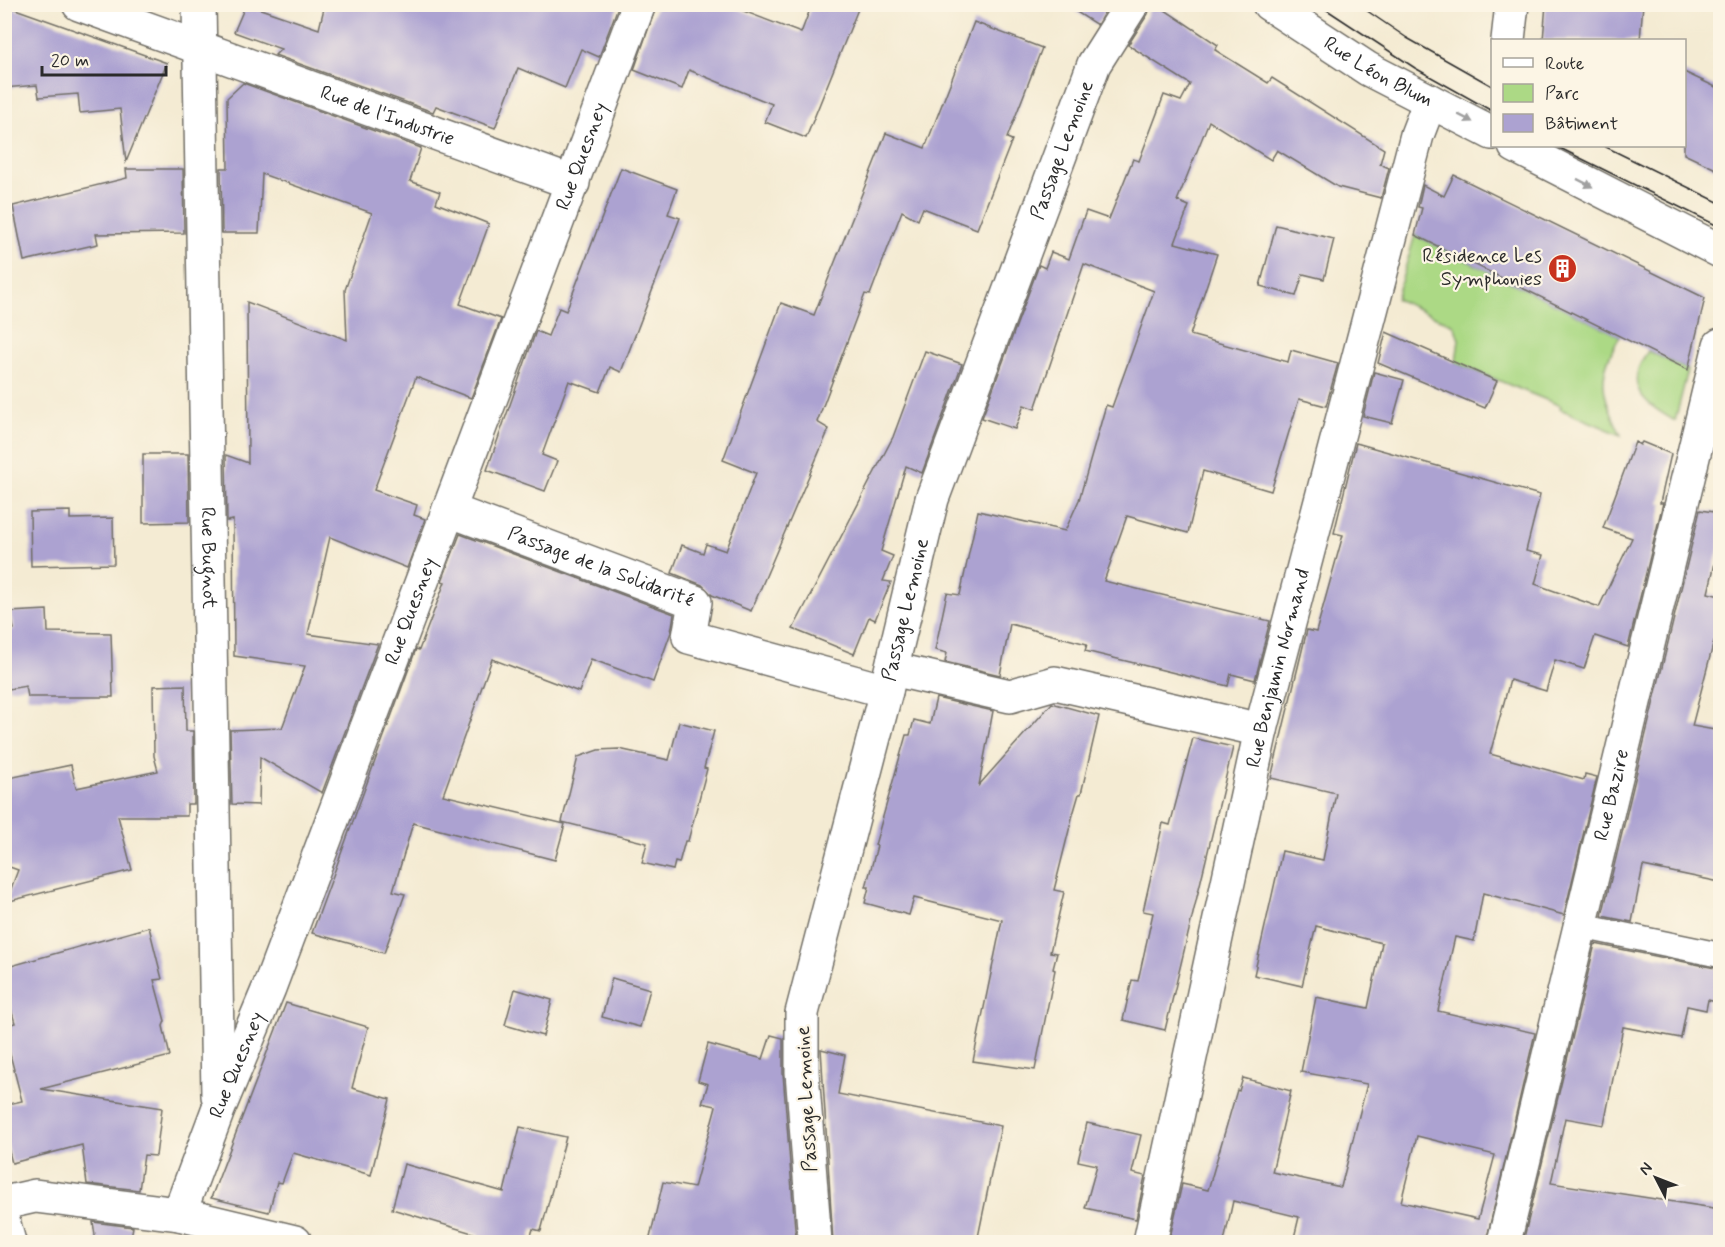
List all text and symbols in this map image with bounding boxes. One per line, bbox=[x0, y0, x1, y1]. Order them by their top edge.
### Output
street label: Rue Léon Blum bbox=[1318, 30, 1438, 114]
scale bar bbox=[42, 39, 166, 77]
legend bbox=[1491, 39, 1686, 147]
text: 20 m bbox=[51, 49, 89, 73]
text: Route bbox=[1545, 52, 1584, 76]
street label: Passage Lemoine bbox=[1024, 77, 1100, 223]
street label: Rue de l'Industrie bbox=[316, 79, 458, 153]
text: Parc bbox=[1545, 82, 1579, 106]
street label: Rue Quesney bbox=[549, 99, 614, 214]
text: Bâtiment bbox=[1545, 112, 1618, 136]
one-way arrow bbox=[1456, 114, 1473, 123]
one-way arrow bbox=[1577, 179, 1594, 188]
place label: Résidence Les Symphonies bbox=[1422, 243, 1542, 293]
building icon: Résidence Les Symphonies bbox=[1547, 252, 1579, 284]
street label: Rue Bugnot bbox=[193, 507, 223, 609]
street label: Passage de la Solidarité bbox=[504, 520, 698, 614]
street label: Passage Lemoine bbox=[875, 535, 936, 684]
street label: Rue Quesney bbox=[378, 553, 443, 669]
street label: Rue Benjamin Normand bbox=[1240, 566, 1316, 770]
street label: Rue Bazire bbox=[1588, 746, 1636, 843]
street label: Rue Quesney bbox=[203, 1008, 271, 1122]
street label: Passage Lemoine bbox=[790, 1025, 824, 1173]
north arrow bbox=[1626, 1148, 1686, 1208]
text: N bbox=[1635, 1158, 1657, 1180]

